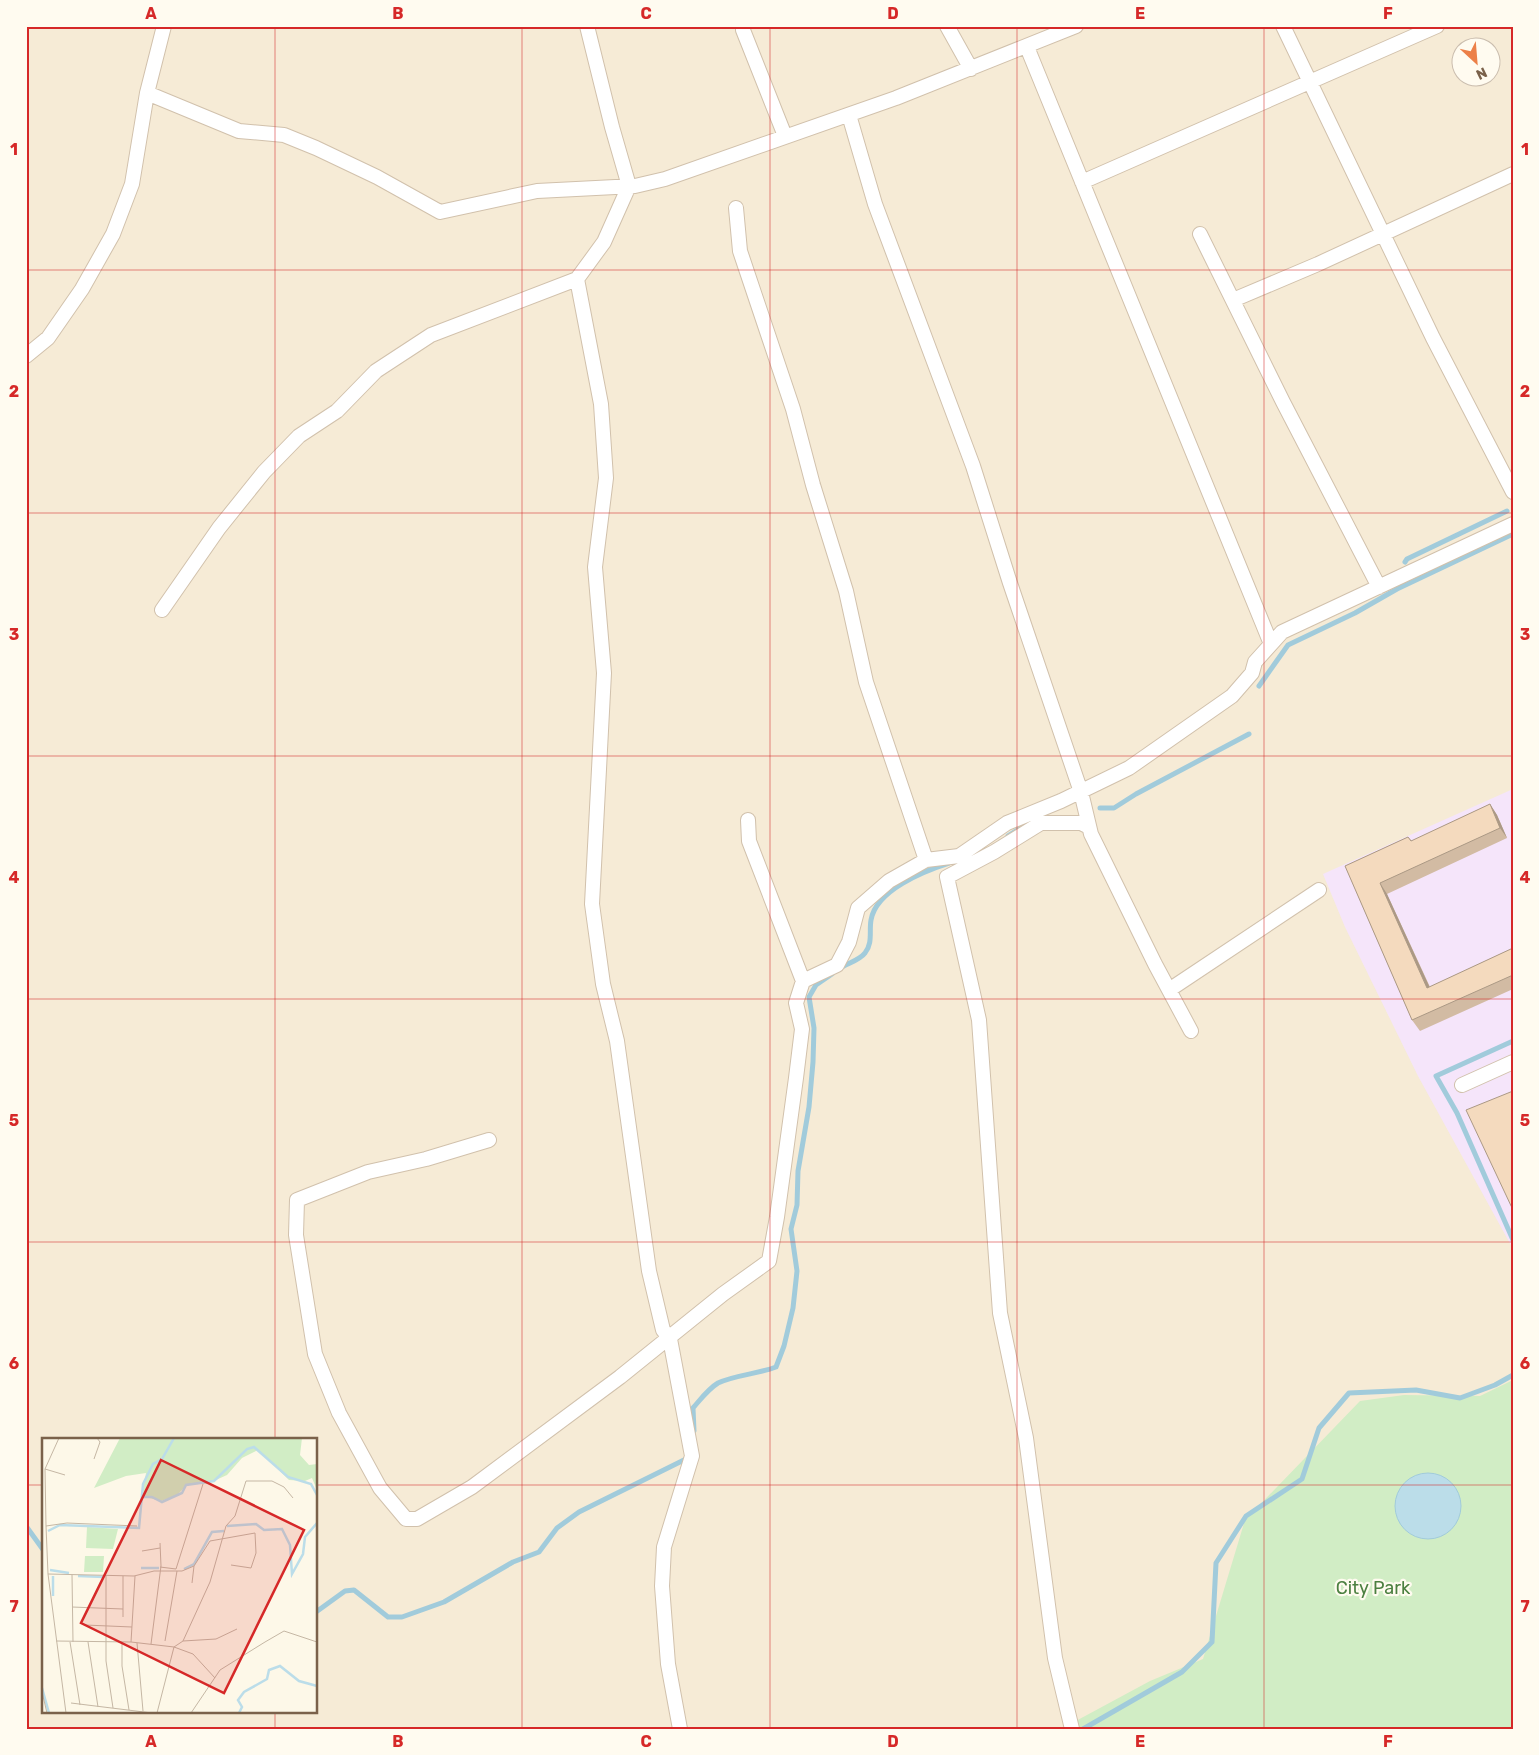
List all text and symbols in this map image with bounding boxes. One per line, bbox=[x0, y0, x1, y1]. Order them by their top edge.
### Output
text: A bbox=[145, 4, 157, 23]
text: B bbox=[392, 4, 404, 23]
text: C bbox=[640, 4, 652, 23]
text: D bbox=[887, 4, 899, 23]
text: E bbox=[1135, 4, 1145, 23]
text: F bbox=[1383, 4, 1393, 23]
north arrow bbox=[1452, 38, 1502, 88]
text: N bbox=[1473, 63, 1490, 83]
text: 1 bbox=[10, 140, 18, 159]
text: 1 bbox=[1521, 140, 1529, 159]
text: 2 bbox=[9, 382, 19, 401]
text: 2 bbox=[1520, 382, 1530, 401]
text: 3 bbox=[9, 625, 19, 644]
text: 3 bbox=[1520, 625, 1530, 644]
text: 4 bbox=[9, 868, 20, 887]
text: 4 bbox=[1520, 868, 1531, 887]
text: 5 bbox=[9, 1111, 19, 1130]
text: 5 bbox=[1520, 1111, 1530, 1130]
text: 6 bbox=[9, 1354, 19, 1373]
text: 6 bbox=[1520, 1354, 1530, 1373]
inset map bbox=[42, 1438, 318, 1712]
park label: City Park bbox=[1336, 1577, 1411, 1599]
text: 7 bbox=[9, 1597, 19, 1616]
text: 7 bbox=[1520, 1597, 1530, 1616]
text: A bbox=[145, 1732, 157, 1751]
text: B bbox=[392, 1732, 404, 1751]
text: C bbox=[640, 1732, 652, 1751]
text: D bbox=[887, 1732, 899, 1751]
text: E bbox=[1135, 1732, 1145, 1751]
text: F bbox=[1383, 1732, 1393, 1751]

